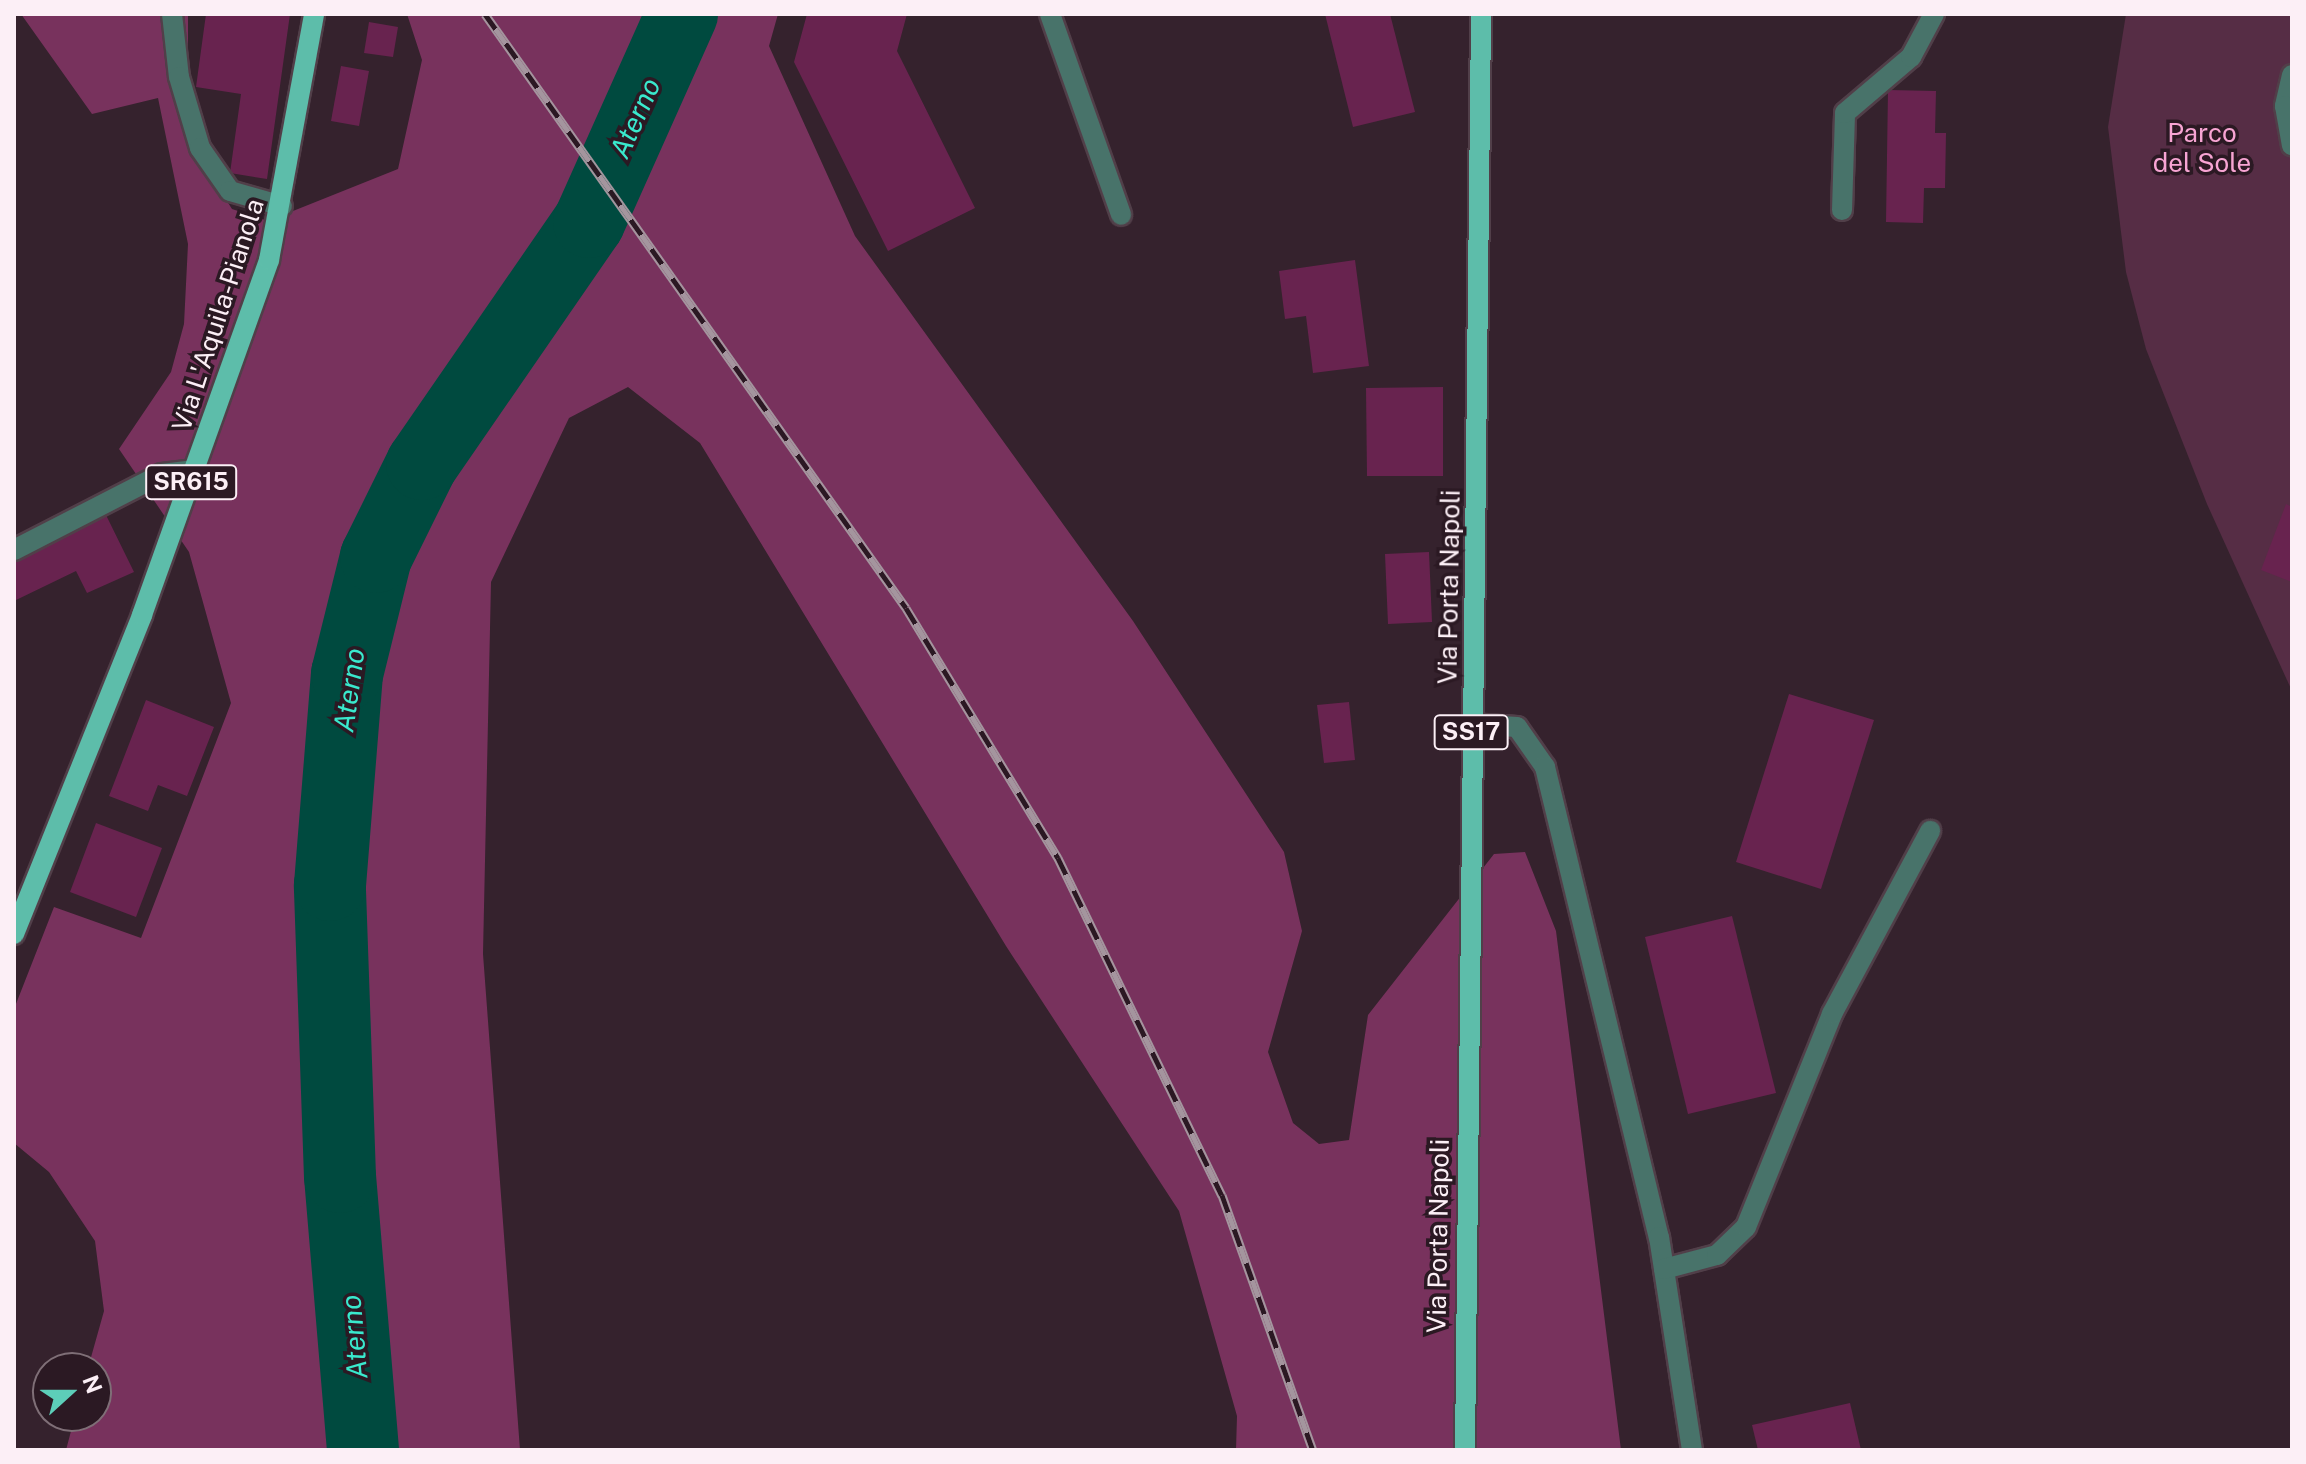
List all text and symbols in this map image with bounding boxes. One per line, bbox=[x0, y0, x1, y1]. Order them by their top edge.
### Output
water label: Aterno bbox=[603, 73, 667, 163]
park label: Parco del Sole bbox=[2153, 117, 2251, 178]
street label: Via L'Aquila-Pianola bbox=[166, 195, 270, 435]
road number: SR615 bbox=[145, 462, 237, 502]
street label: Via Porta Napoli bbox=[1432, 490, 1466, 684]
water label: Aterno bbox=[326, 646, 372, 734]
road number: SS17 bbox=[1433, 712, 1509, 752]
street label: Via Porta Napoli bbox=[1421, 1139, 1455, 1333]
water label: Aterno bbox=[334, 1294, 374, 1380]
north arrow bbox=[32, 1352, 112, 1432]
text: N bbox=[77, 1371, 108, 1397]

